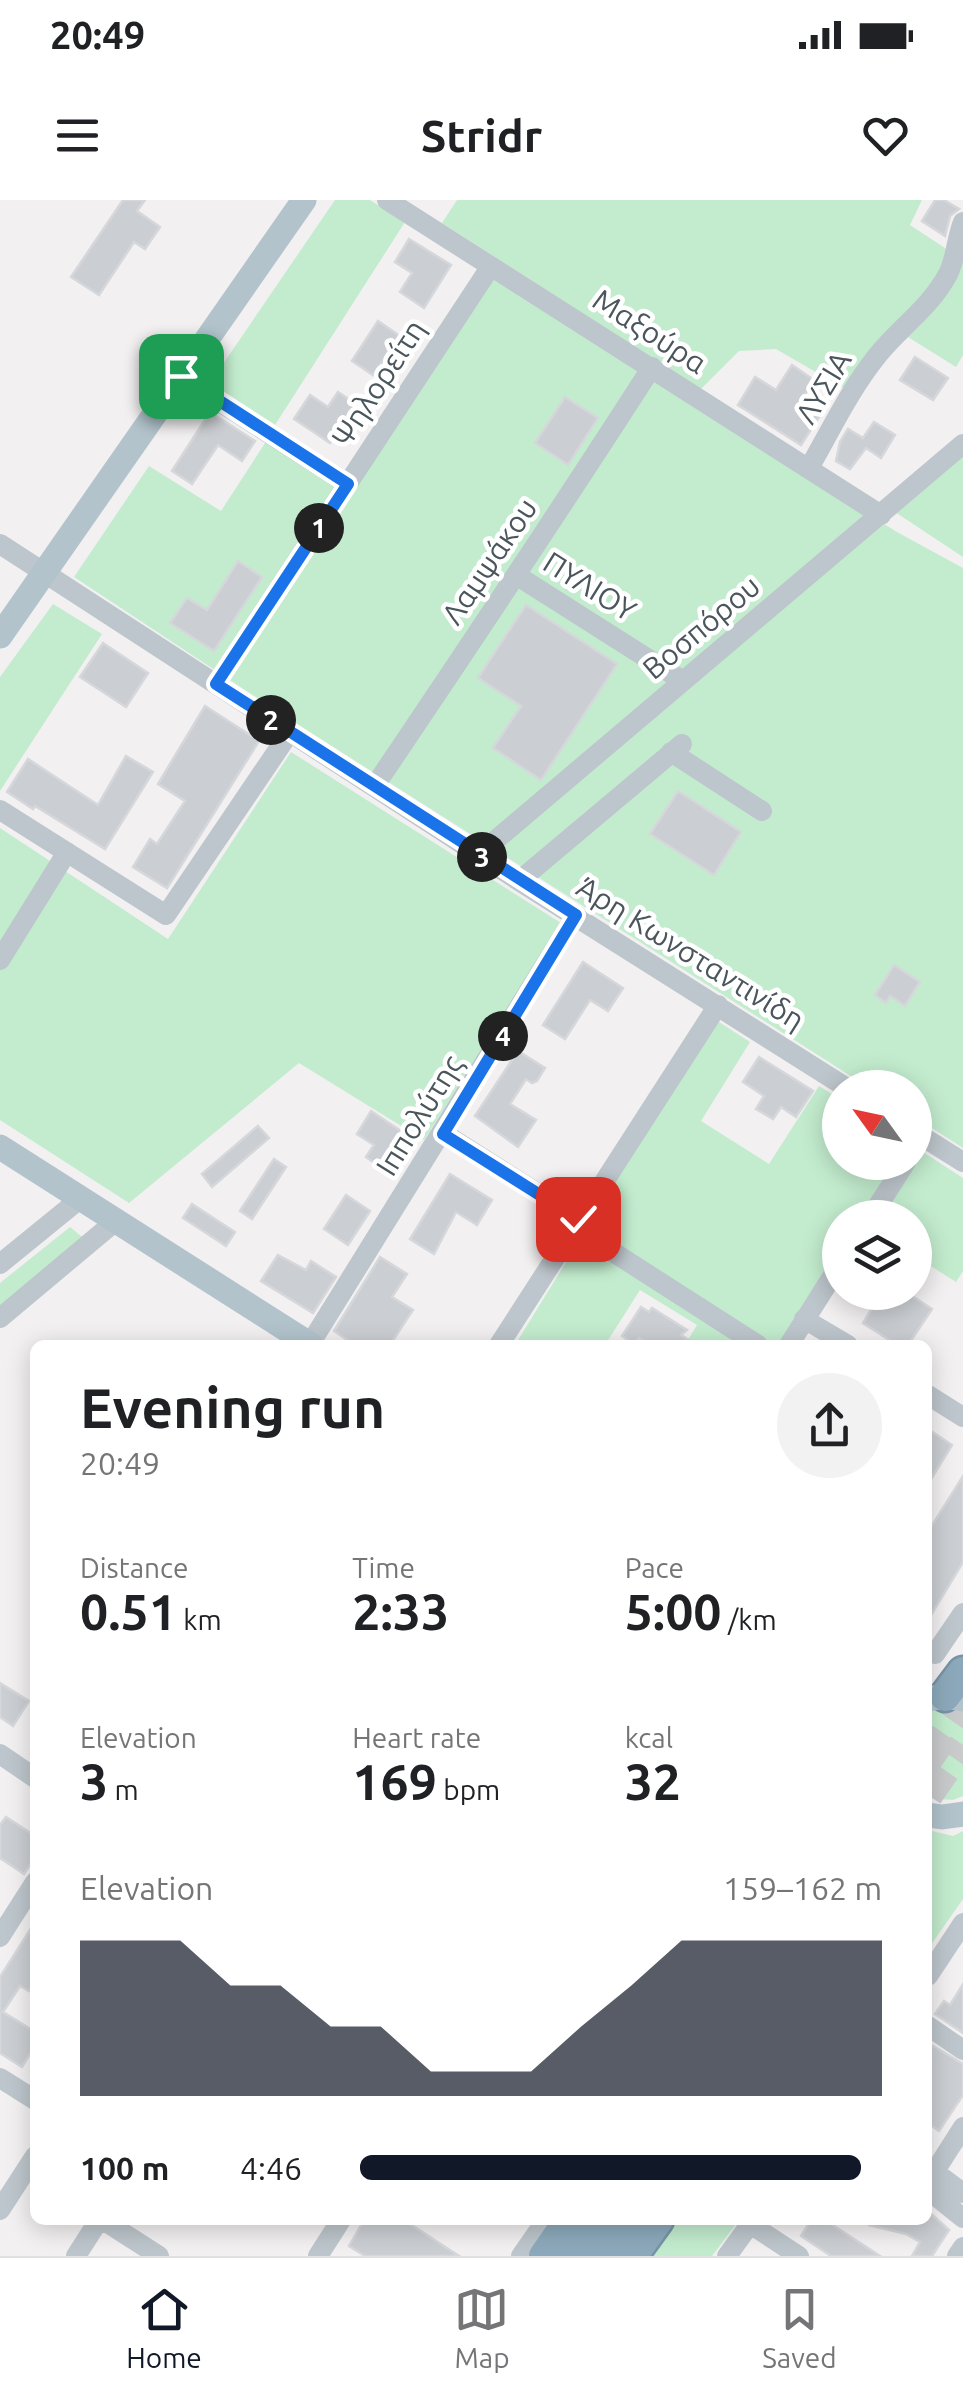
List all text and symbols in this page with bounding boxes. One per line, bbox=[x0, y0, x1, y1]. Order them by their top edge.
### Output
text: 20:49 bbox=[50, 14, 145, 56]
icon: menu bbox=[50, 108, 105, 163]
icon: heart bbox=[858, 108, 913, 163]
text: Stridr bbox=[421, 110, 542, 161]
street label: Μαξούρα bbox=[586, 282, 713, 381]
street label: Ψηλορείτη bbox=[324, 313, 432, 453]
pin bbox=[139, 334, 224, 419]
street label: ΛΥΣΙΑ bbox=[788, 344, 858, 429]
icon: arrive bbox=[154, 349, 209, 404]
street label: Λαμψάκου bbox=[434, 492, 544, 630]
pin: 1 bbox=[294, 503, 344, 553]
text: 1 bbox=[311, 512, 327, 543]
street label: ΠΥΛΙΟΥ bbox=[538, 544, 643, 628]
street label: Βοσπόρου bbox=[636, 568, 766, 686]
pin: 2 bbox=[246, 695, 296, 745]
text: 2 bbox=[263, 704, 279, 735]
pin: 3 bbox=[457, 832, 507, 882]
text: 3 bbox=[474, 841, 490, 872]
street label: Άρη Κωνσταντινίδη bbox=[571, 869, 811, 1037]
pin: 4 bbox=[478, 1011, 528, 1061]
text: 4 bbox=[495, 1020, 511, 1051]
street label: Ιππολύτης bbox=[369, 1048, 470, 1181]
north arrow bbox=[822, 1070, 932, 1180]
map controls bbox=[822, 1070, 932, 1310]
pin bbox=[536, 1177, 621, 1262]
icon: check bbox=[551, 1192, 606, 1247]
button: layers bbox=[822, 1200, 932, 1310]
button: share bbox=[777, 1373, 882, 1478]
text: Evening run bbox=[80, 1377, 385, 1438]
text: 20:49 bbox=[80, 1445, 160, 1481]
text: Distance bbox=[80, 1552, 188, 1583]
text: Time bbox=[352, 1552, 415, 1583]
text: Pace bbox=[625, 1552, 684, 1583]
text: 0.51 bbox=[80, 1583, 177, 1639]
text: 2:33 bbox=[352, 1583, 449, 1639]
text: 5:00 bbox=[625, 1583, 722, 1639]
text: km bbox=[177, 1604, 222, 1635]
text: /km bbox=[722, 1604, 777, 1635]
text: Elevation bbox=[80, 1722, 197, 1753]
text: Heart rate bbox=[352, 1722, 481, 1753]
text: kcal bbox=[625, 1722, 673, 1753]
text: 3 bbox=[80, 1753, 108, 1809]
text: 169 bbox=[352, 1753, 437, 1809]
text: 32 bbox=[625, 1753, 681, 1809]
text: m bbox=[108, 1774, 139, 1805]
text: bpm bbox=[437, 1774, 500, 1805]
text: Elevation bbox=[80, 1870, 213, 1906]
text: 159–162 m bbox=[723, 1870, 882, 1906]
text: 100 m bbox=[80, 2150, 169, 2186]
text: 4:46 bbox=[240, 2150, 302, 2186]
tab: Home bbox=[126, 2282, 202, 2373]
tab: Map bbox=[454, 2282, 510, 2373]
tab: Saved bbox=[762, 2282, 837, 2373]

